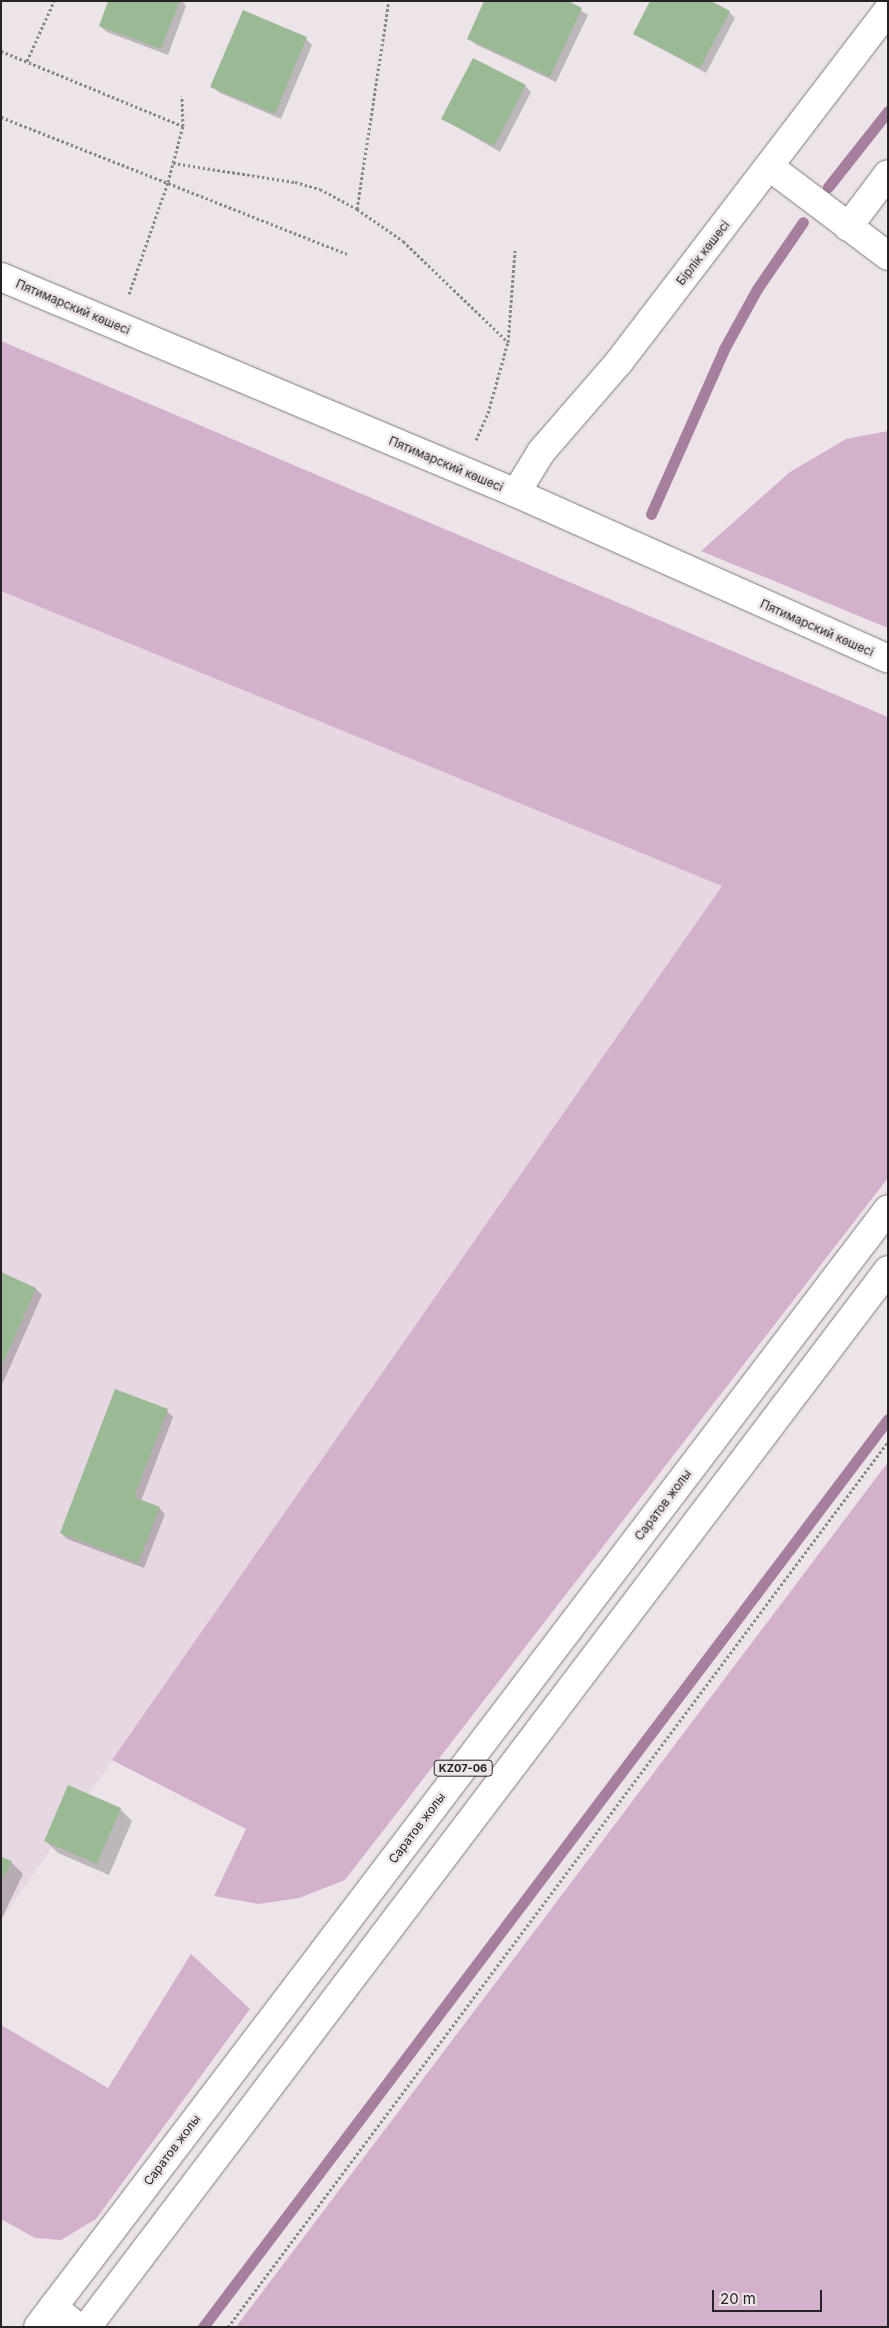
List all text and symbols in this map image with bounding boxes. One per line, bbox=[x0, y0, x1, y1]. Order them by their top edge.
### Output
street label: Бірлік көшесі bbox=[673, 218, 733, 288]
street label: Пятимарский көшесі bbox=[14, 276, 132, 338]
street label: Пятимарский көшесі bbox=[387, 433, 505, 495]
street label: Пятимарский көшесі bbox=[758, 596, 876, 660]
street label: Саратов жолы bbox=[632, 1467, 694, 1543]
road number: KZ07-06 bbox=[433, 1760, 493, 1776]
street label: Саратов жолы bbox=[386, 1790, 448, 1866]
street label: Саратов жолы bbox=[141, 2112, 203, 2188]
scale bar bbox=[714, 2280, 824, 2312]
text: 20 m bbox=[720, 2289, 756, 2308]

